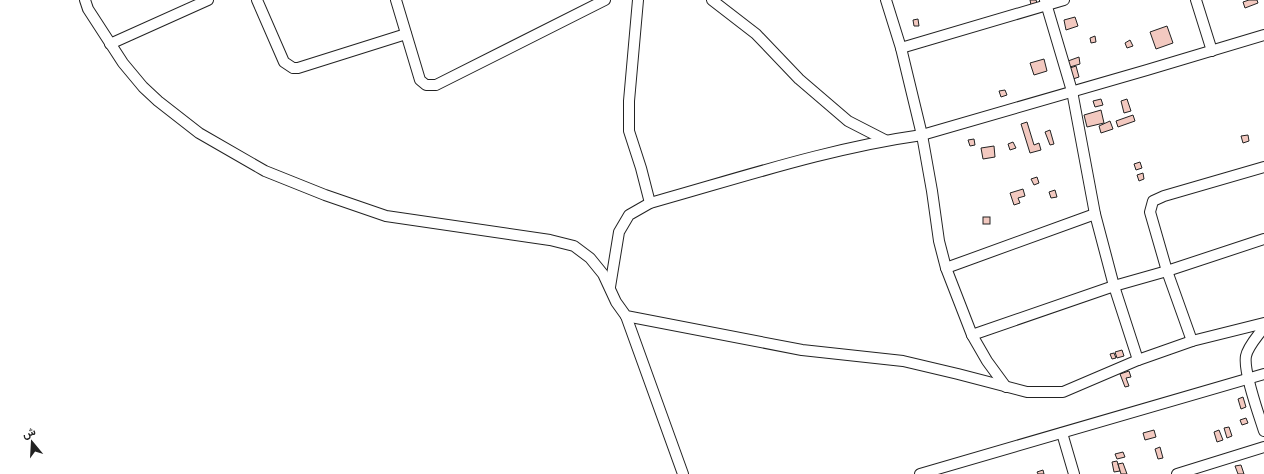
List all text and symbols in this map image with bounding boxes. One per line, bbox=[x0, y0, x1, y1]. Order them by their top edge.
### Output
north arrow bbox=[12, 422, 52, 462]
text: ش bbox=[21, 425, 37, 441]

